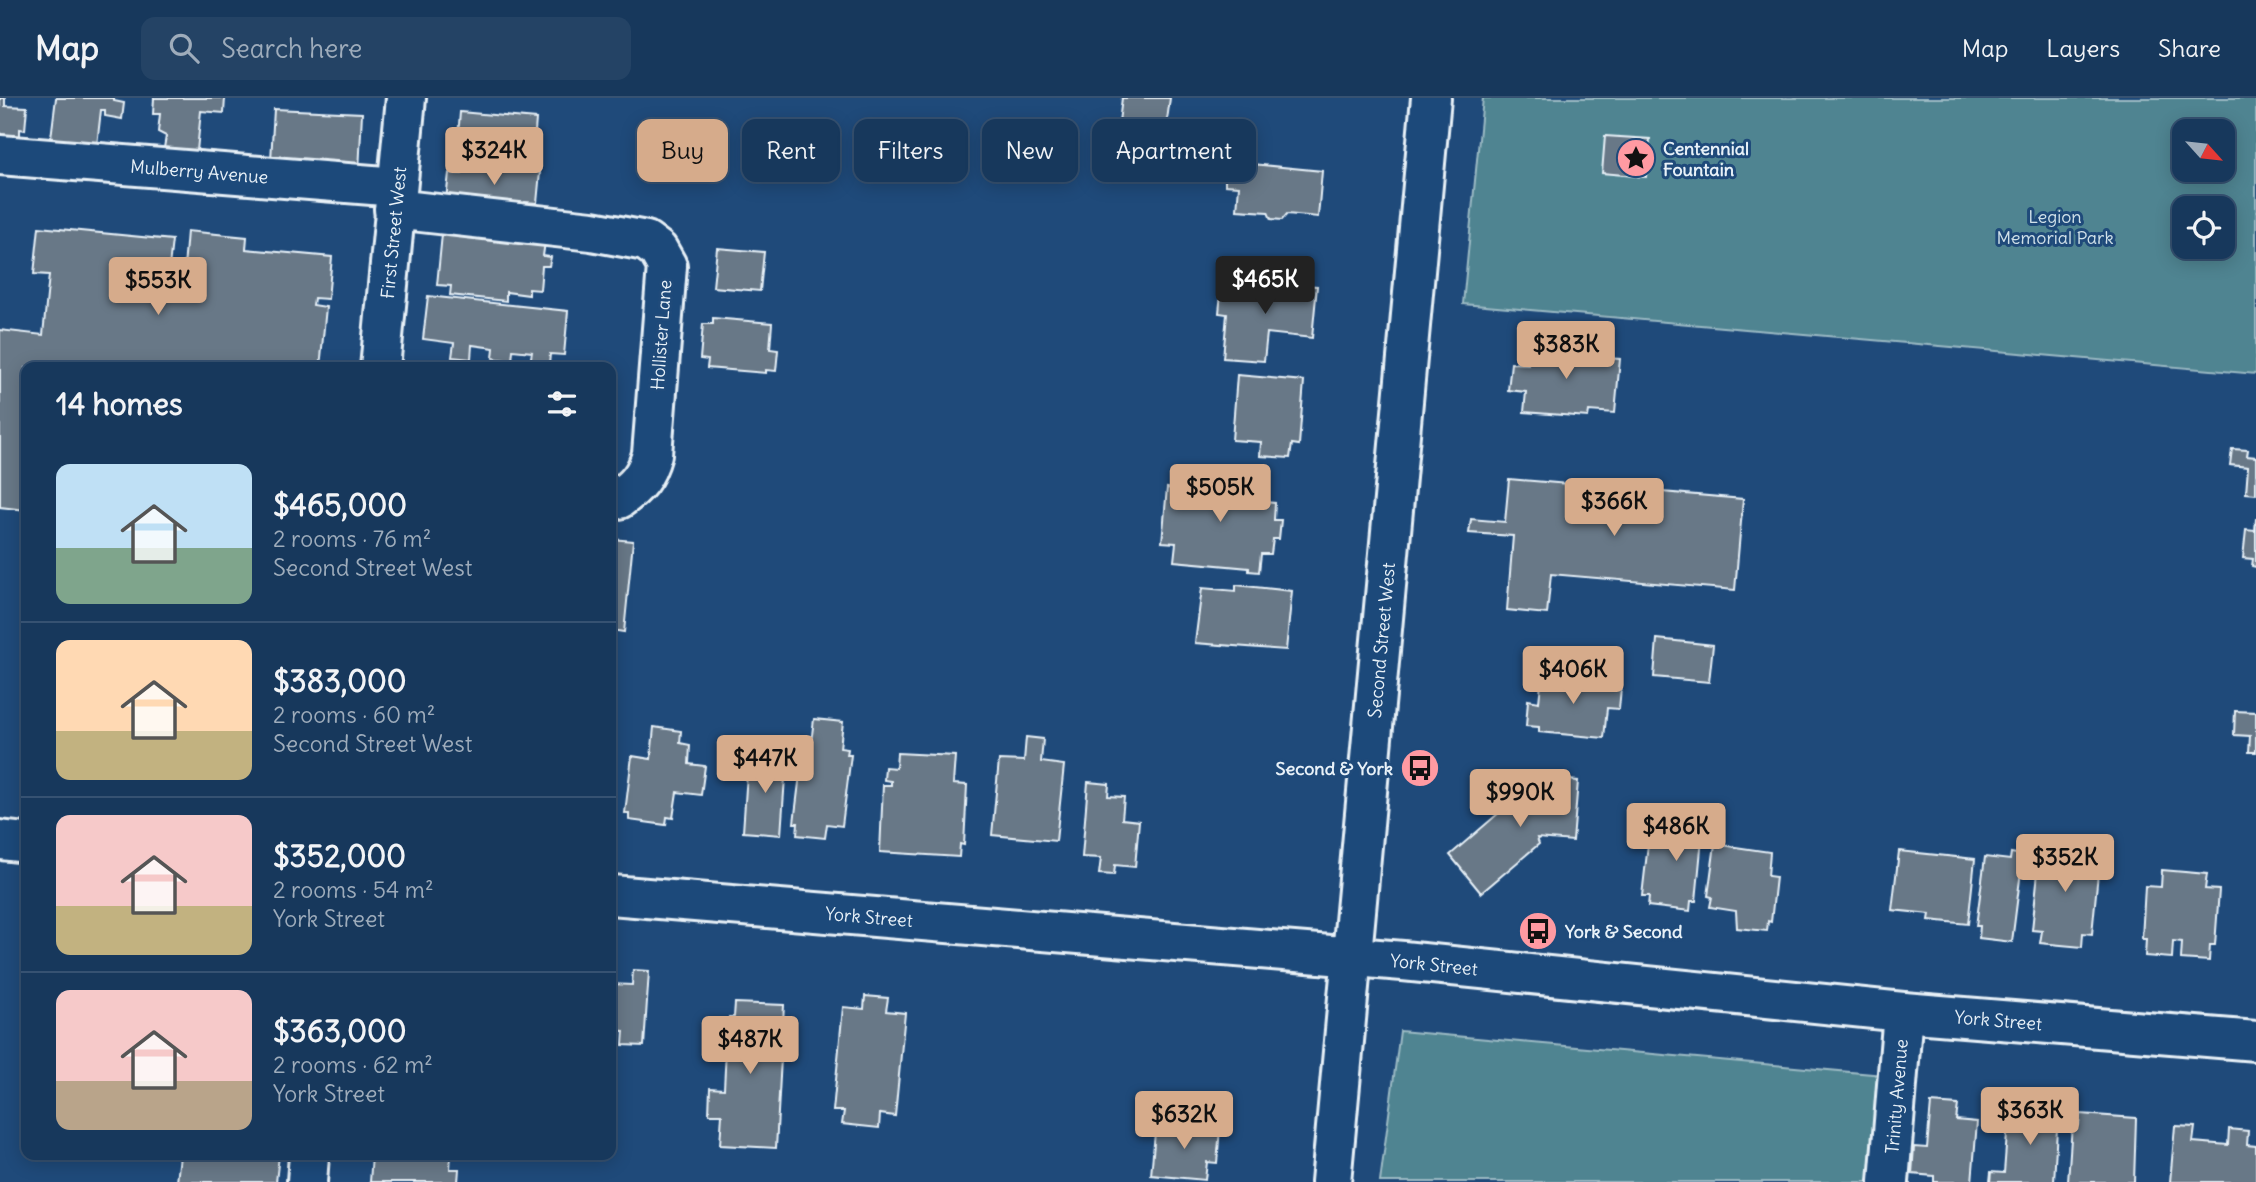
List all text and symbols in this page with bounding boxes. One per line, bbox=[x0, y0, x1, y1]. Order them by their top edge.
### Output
search box bbox=[141, 17, 631, 80]
text: Map bbox=[35, 27, 99, 69]
icon: search bbox=[165, 29, 203, 67]
text: Search here bbox=[221, 32, 362, 65]
text: Map bbox=[1962, 33, 2008, 63]
text: Layers bbox=[2046, 33, 2120, 63]
text: Share bbox=[2158, 33, 2221, 63]
chip: Buy bbox=[637, 119, 728, 182]
chip: Rent bbox=[742, 119, 840, 182]
chip: Filters bbox=[854, 119, 968, 182]
chip: New bbox=[982, 119, 1078, 182]
chip: Apartment bbox=[1092, 119, 1256, 182]
north arrow bbox=[2172, 119, 2235, 182]
map controls bbox=[2172, 119, 2235, 259]
pin: $324K bbox=[445, 127, 543, 187]
text: $324K bbox=[461, 135, 527, 164]
place icon: Centennial Fountain bbox=[1615, 137, 1657, 179]
place label: Centennial Fountain bbox=[1663, 137, 1749, 181]
street label: Mulberry Avenue bbox=[129, 154, 269, 188]
street label: First Street West bbox=[375, 166, 411, 300]
button: locate bbox=[2172, 196, 2235, 259]
park label: Legion Memorial Park bbox=[1996, 205, 2114, 249]
pin: $465K bbox=[1216, 256, 1314, 316]
pin: $553K bbox=[109, 258, 207, 317]
text: $465K bbox=[1232, 264, 1298, 293]
text: $553K bbox=[125, 265, 191, 294]
street label: Hollister Lane bbox=[646, 279, 676, 391]
pin: $383K bbox=[1517, 322, 1615, 381]
text: $383K bbox=[1533, 329, 1599, 358]
text: 14 homes bbox=[56, 385, 183, 423]
icon: filters bbox=[543, 385, 581, 423]
pin: $505K bbox=[1171, 464, 1269, 524]
text: $505K bbox=[1186, 472, 1254, 501]
pin: $366K bbox=[1565, 478, 1663, 538]
text: $465,000 bbox=[273, 486, 407, 524]
text: $366K bbox=[1581, 486, 1647, 515]
icon: home bbox=[112, 492, 196, 576]
text: 2 rooms · 76 m² bbox=[273, 524, 431, 553]
text: Second Street West bbox=[273, 553, 472, 582]
street label: Second Street West bbox=[1362, 561, 1400, 719]
pin: $406K bbox=[1524, 646, 1622, 706]
text: $406K bbox=[1539, 654, 1607, 683]
text: $383,000 bbox=[273, 662, 407, 700]
icon: home bbox=[112, 668, 196, 752]
text: 2 rooms · 60 m² bbox=[273, 700, 435, 729]
text: Second Street West bbox=[273, 729, 472, 758]
pin: $447K bbox=[716, 736, 814, 795]
text: $447K bbox=[733, 743, 797, 772]
bus stop icon: Second & York bbox=[1399, 747, 1441, 789]
place label: Second & York bbox=[1275, 757, 1393, 780]
pin: $990K bbox=[1471, 770, 1569, 829]
text: $990K bbox=[1486, 777, 1554, 806]
pin: $486K bbox=[1627, 804, 1725, 863]
text: $486K bbox=[1643, 811, 1709, 840]
pin: $352K bbox=[2016, 834, 2114, 894]
text: $352,000 bbox=[273, 837, 406, 875]
text: $352K bbox=[2032, 842, 2098, 871]
icon: home bbox=[112, 843, 196, 927]
text: 2 rooms · 54 m² bbox=[273, 875, 434, 904]
street label: York Street bbox=[824, 901, 914, 932]
text: York Street bbox=[273, 904, 385, 933]
bus stop icon: York & Second bbox=[1517, 910, 1559, 952]
place label: York & Second bbox=[1564, 920, 1683, 943]
street label: York Street bbox=[1389, 948, 1479, 980]
street label: York Street bbox=[1954, 1005, 2043, 1035]
text: $363,000 bbox=[273, 1012, 407, 1050]
pin: $487K bbox=[701, 1016, 799, 1076]
icon: home bbox=[112, 1018, 196, 1102]
text: $487K bbox=[718, 1024, 782, 1053]
street label: Trinity Avenue bbox=[1880, 1038, 1912, 1155]
text: 2 rooms · 62 m² bbox=[273, 1050, 433, 1079]
text: York Street bbox=[273, 1079, 385, 1108]
pin: $363K bbox=[1981, 1088, 2079, 1147]
pin: $632K bbox=[1135, 1091, 1233, 1151]
text: $363K bbox=[1997, 1095, 2063, 1124]
text: $632K bbox=[1151, 1099, 1217, 1128]

